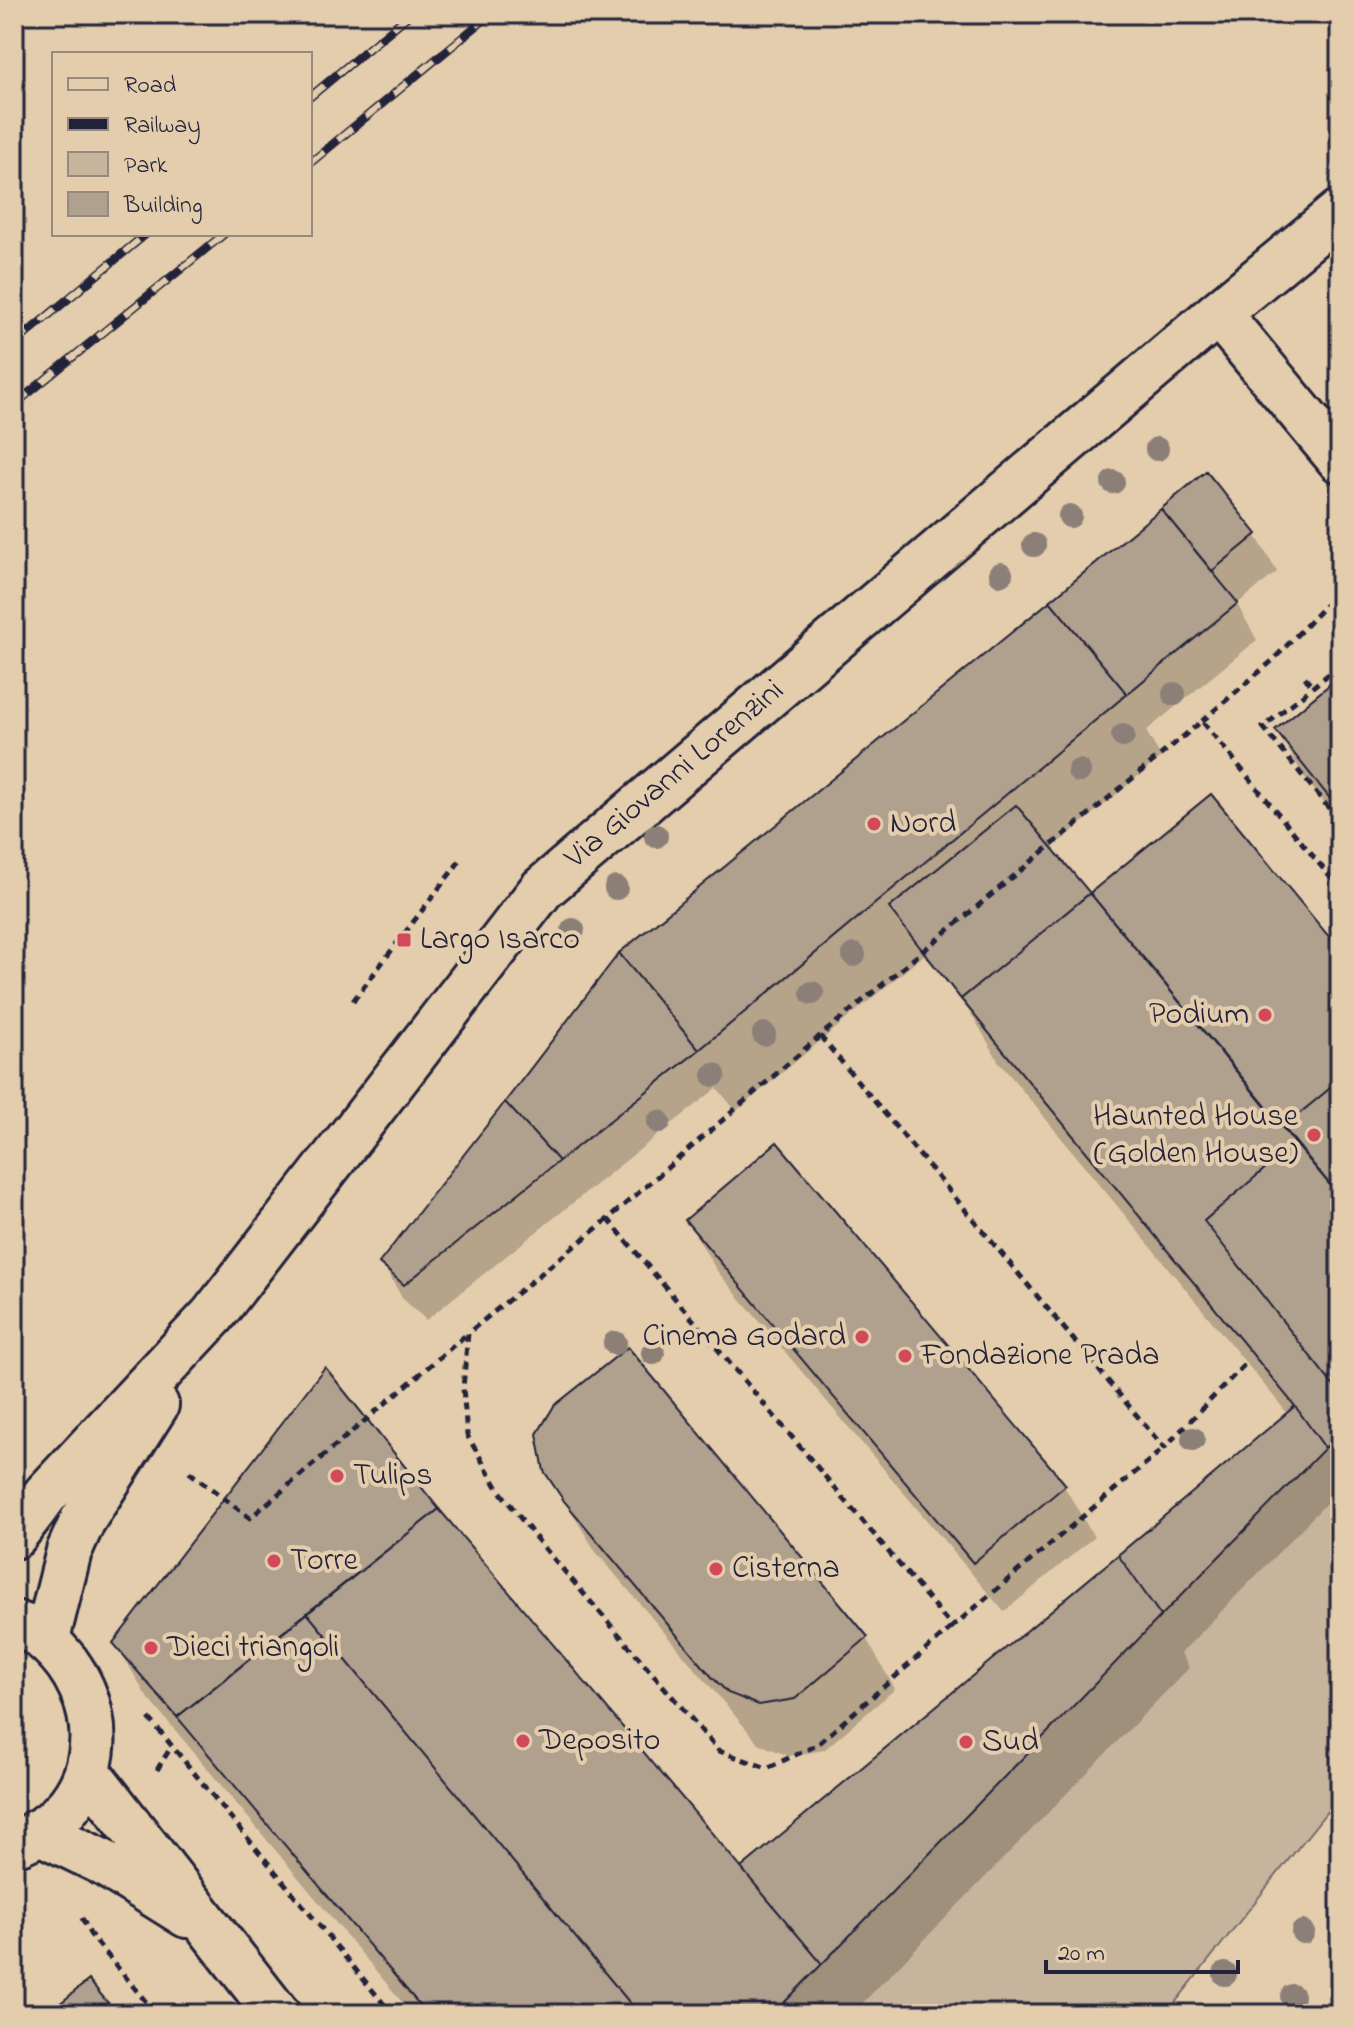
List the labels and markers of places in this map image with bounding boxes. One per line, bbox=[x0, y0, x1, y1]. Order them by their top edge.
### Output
place label: Nord bbox=[890, 801, 956, 848]
marker: Nord bbox=[865, 815, 883, 833]
place label: Largo Isarco bbox=[420, 917, 580, 964]
marker: Largo Isarco bbox=[395, 931, 413, 949]
place label: Podium bbox=[1149, 992, 1249, 1039]
marker: Podium bbox=[1256, 1006, 1274, 1024]
place label: Haunted House (Golden House) bbox=[1093, 1094, 1299, 1178]
marker: Haunted House (Golden House) bbox=[1305, 1126, 1323, 1144]
place label: Cinema Godard bbox=[643, 1314, 846, 1361]
marker: Cinema Godard bbox=[853, 1328, 871, 1346]
place label: Fondazione Prada bbox=[920, 1333, 1160, 1380]
marker: Fondazione Prada bbox=[896, 1347, 914, 1365]
place label: Tulips bbox=[353, 1453, 432, 1500]
marker: Tulips bbox=[328, 1467, 346, 1485]
place label: Torre bbox=[290, 1538, 359, 1585]
place label: Cisterna bbox=[732, 1546, 840, 1593]
marker: Torre bbox=[265, 1552, 283, 1570]
marker: Cisterna bbox=[707, 1560, 725, 1578]
place label: Dieci triangoli bbox=[166, 1625, 339, 1672]
marker: Dieci triangoli bbox=[142, 1639, 160, 1657]
place label: Deposito bbox=[538, 1718, 660, 1765]
place label: Sud bbox=[982, 1719, 1039, 1766]
marker: Deposito bbox=[514, 1732, 532, 1750]
marker: Sud bbox=[957, 1733, 975, 1751]

